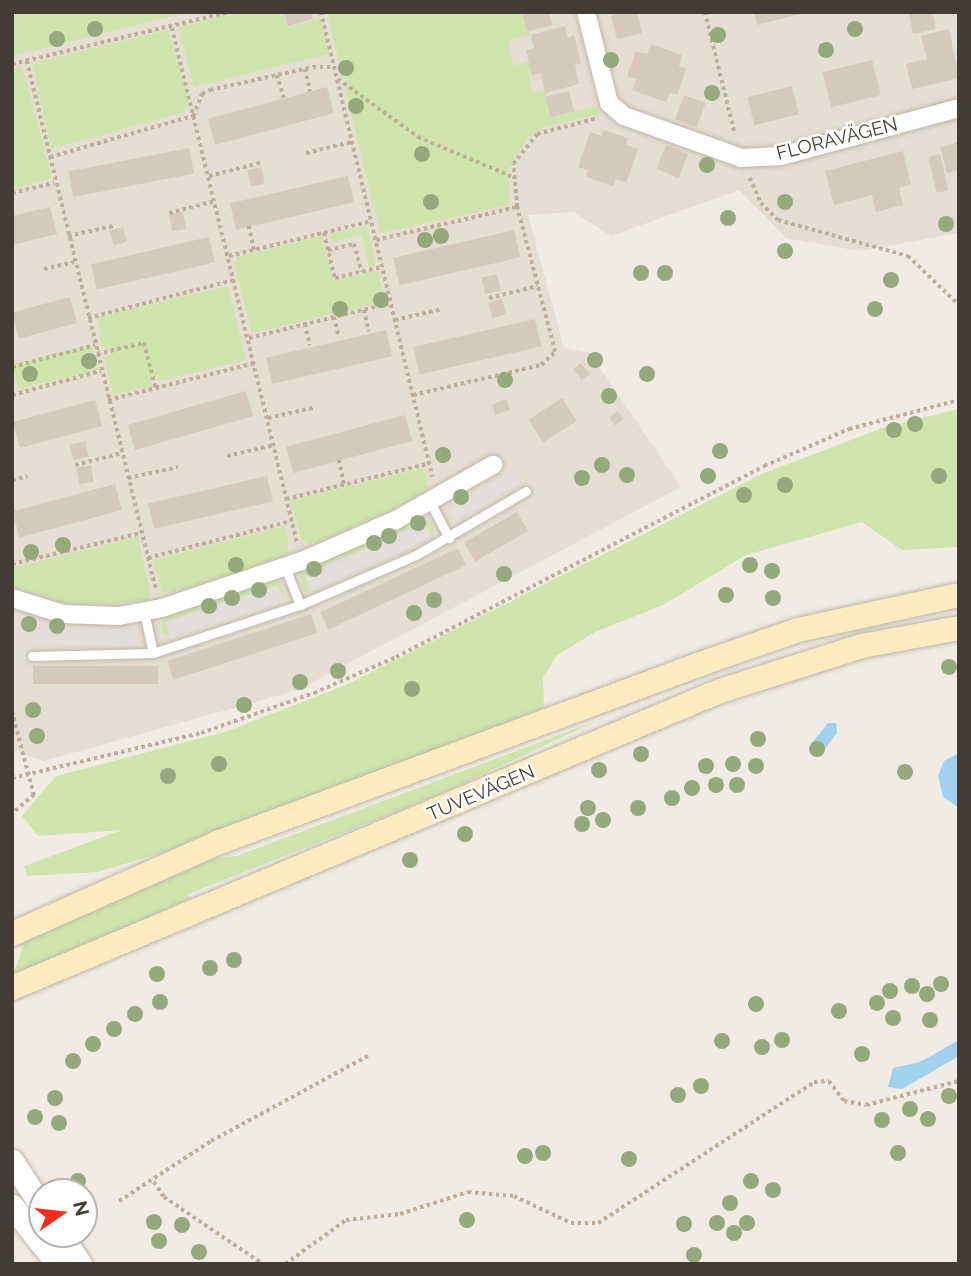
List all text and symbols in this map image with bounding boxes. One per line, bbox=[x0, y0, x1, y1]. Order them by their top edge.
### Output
street label: FLORAVÄGEN bbox=[774, 113, 900, 165]
street label: TUVEVÄGEN bbox=[424, 760, 538, 826]
north arrow bbox=[28, 1178, 98, 1248]
text: N bbox=[69, 1199, 94, 1218]

